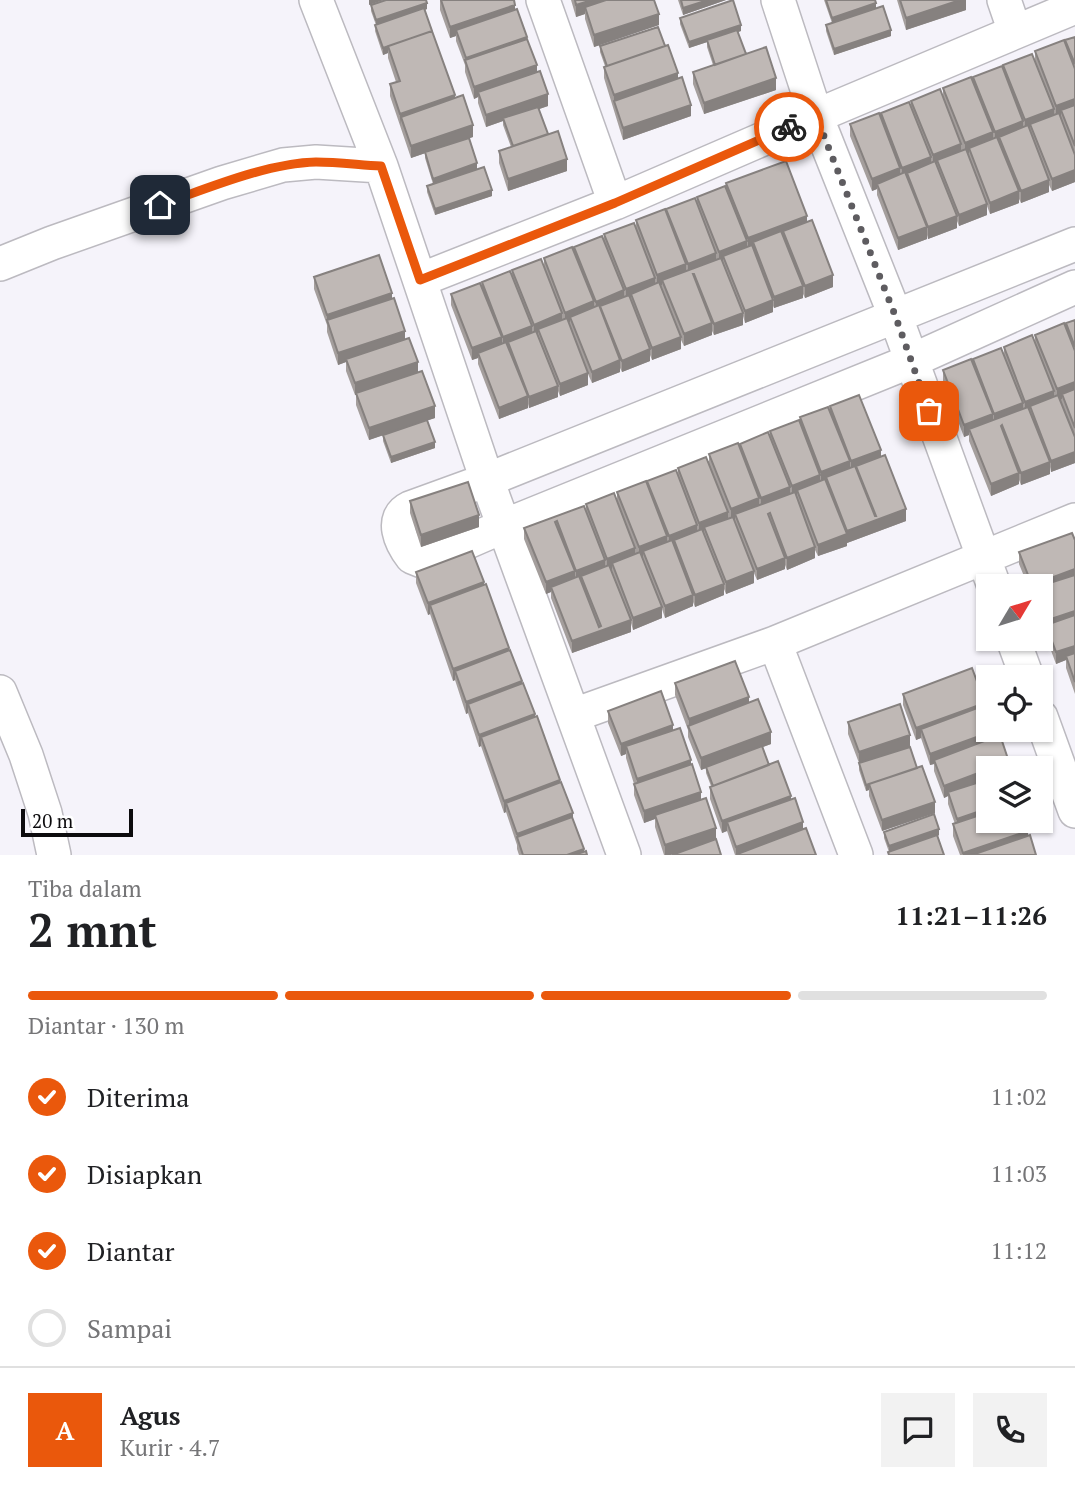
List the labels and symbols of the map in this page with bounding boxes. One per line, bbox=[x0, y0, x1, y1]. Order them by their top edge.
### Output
courier bbox=[754, 92, 824, 162]
pin bbox=[130, 175, 190, 235]
pin bbox=[899, 381, 959, 441]
north arrow bbox=[976, 574, 1054, 651]
scale bar bbox=[21, 806, 133, 838]

